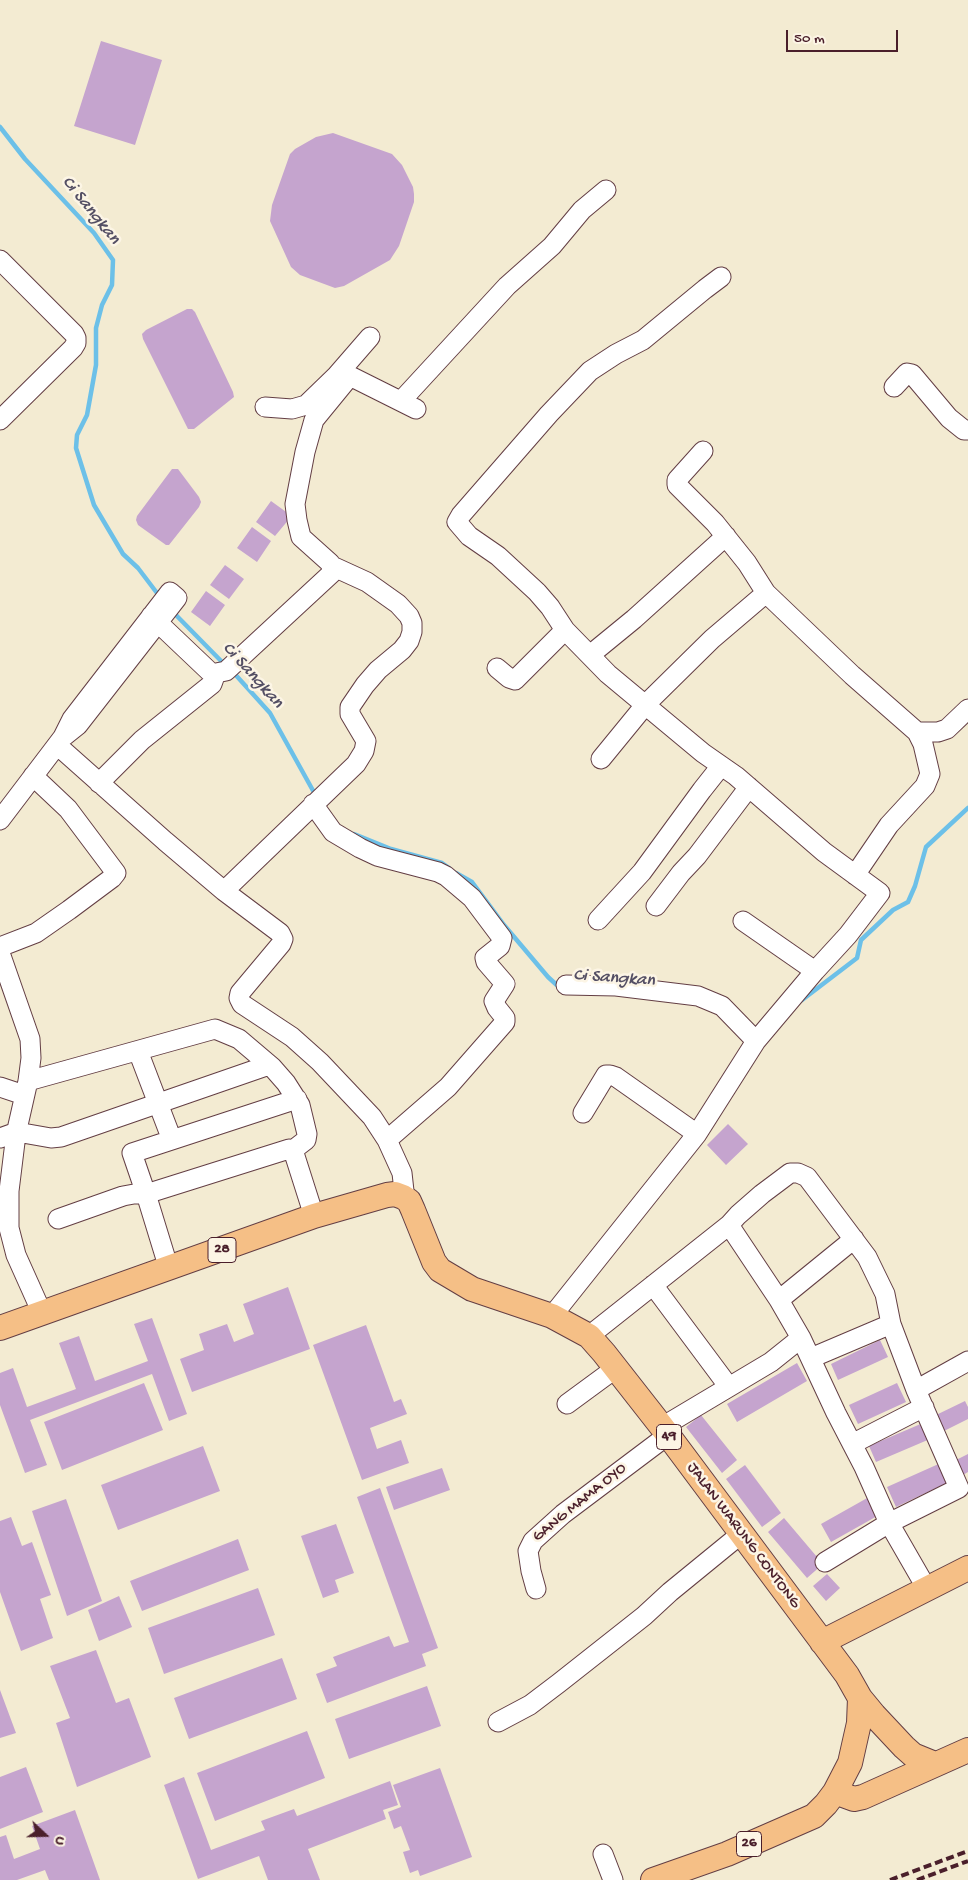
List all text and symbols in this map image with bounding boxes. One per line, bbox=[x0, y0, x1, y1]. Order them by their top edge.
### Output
scale bar bbox=[788, 20, 900, 52]
text: 50 m bbox=[794, 30, 825, 48]
water label: Ci Sangkan bbox=[56, 172, 124, 250]
water label: Ci Sangkan bbox=[217, 638, 287, 714]
water label: Ci Sangkan bbox=[573, 965, 655, 993]
road number: 28 bbox=[208, 1238, 236, 1262]
road number: 49 bbox=[656, 1424, 682, 1450]
street label: GANG MAMA OYO bbox=[529, 1459, 631, 1547]
street label: JALAN WARUNG CONTONG bbox=[682, 1459, 804, 1613]
north arrow bbox=[20, 1810, 70, 1860]
road number: 26 bbox=[736, 1832, 762, 1856]
text: U bbox=[50, 1834, 69, 1847]

